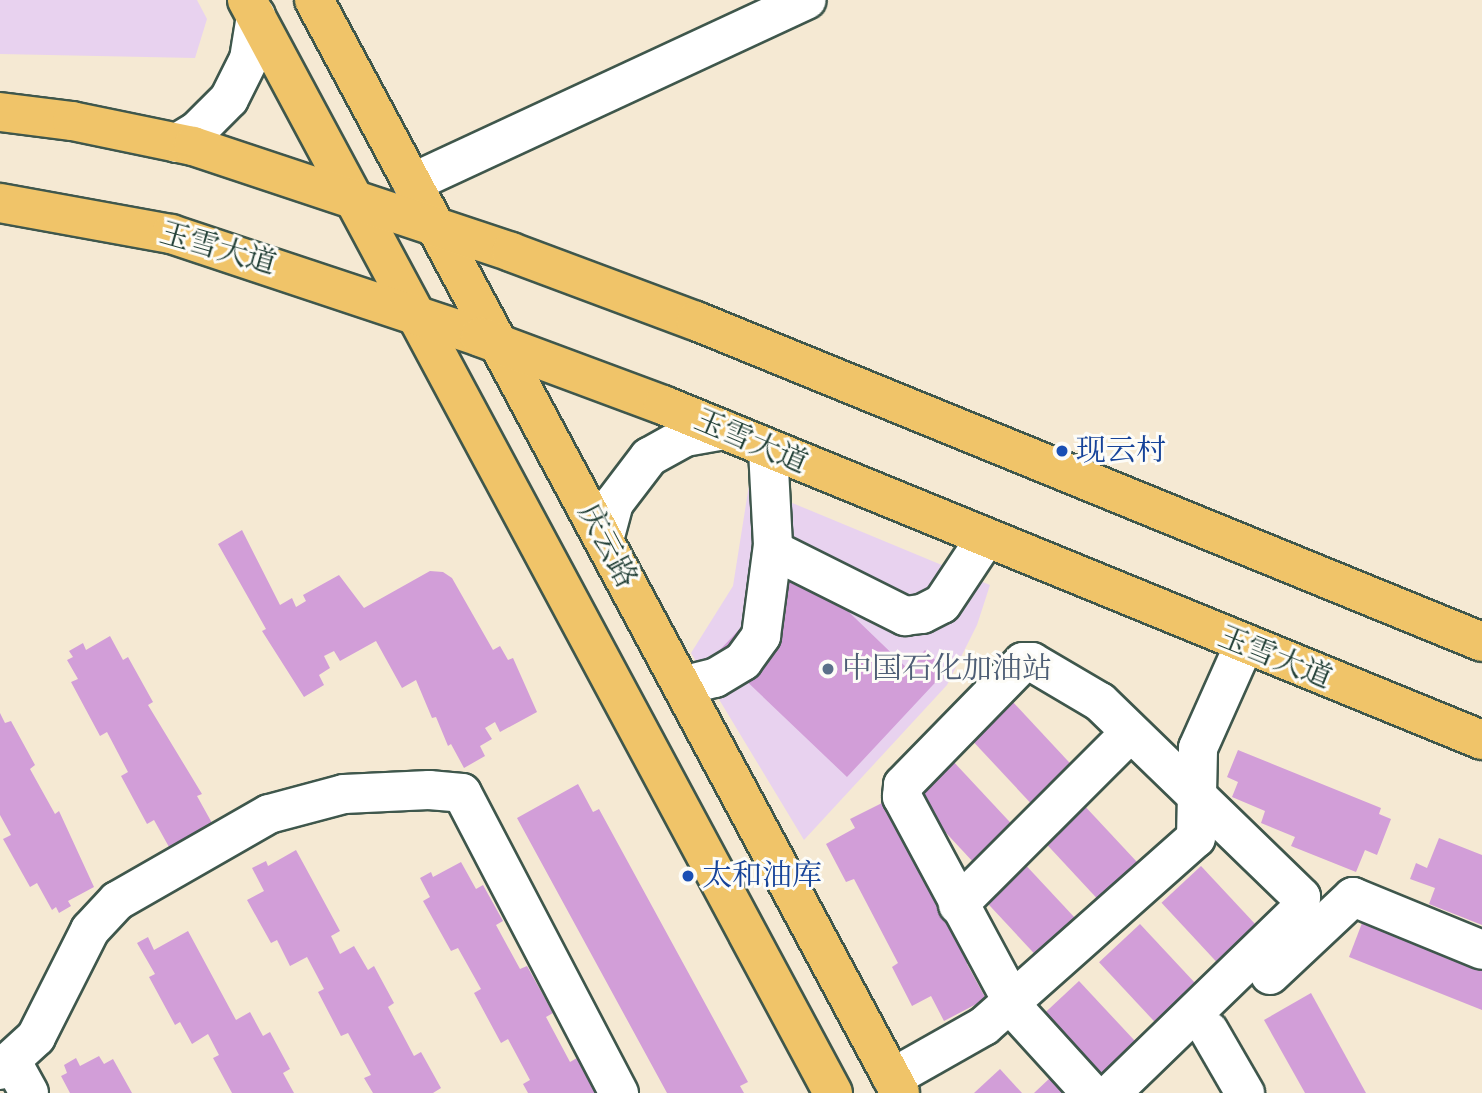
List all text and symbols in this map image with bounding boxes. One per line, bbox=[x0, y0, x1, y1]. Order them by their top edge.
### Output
street label: 玉雪大道 bbox=[155, 215, 281, 283]
street label: 玉雪大道 bbox=[689, 402, 813, 482]
place label: 现云村 bbox=[1076, 433, 1166, 469]
marker: 现云村 bbox=[1054, 443, 1070, 459]
street label: 庆云路 bbox=[570, 498, 644, 594]
street label: 玉雪大道 bbox=[1213, 619, 1337, 697]
place label: 中国石化加油站 bbox=[842, 651, 1052, 687]
marker: 中国石化加油站 bbox=[820, 661, 836, 677]
place label: 太和油库 bbox=[702, 858, 822, 894]
marker: 太和油库 bbox=[680, 868, 696, 884]

